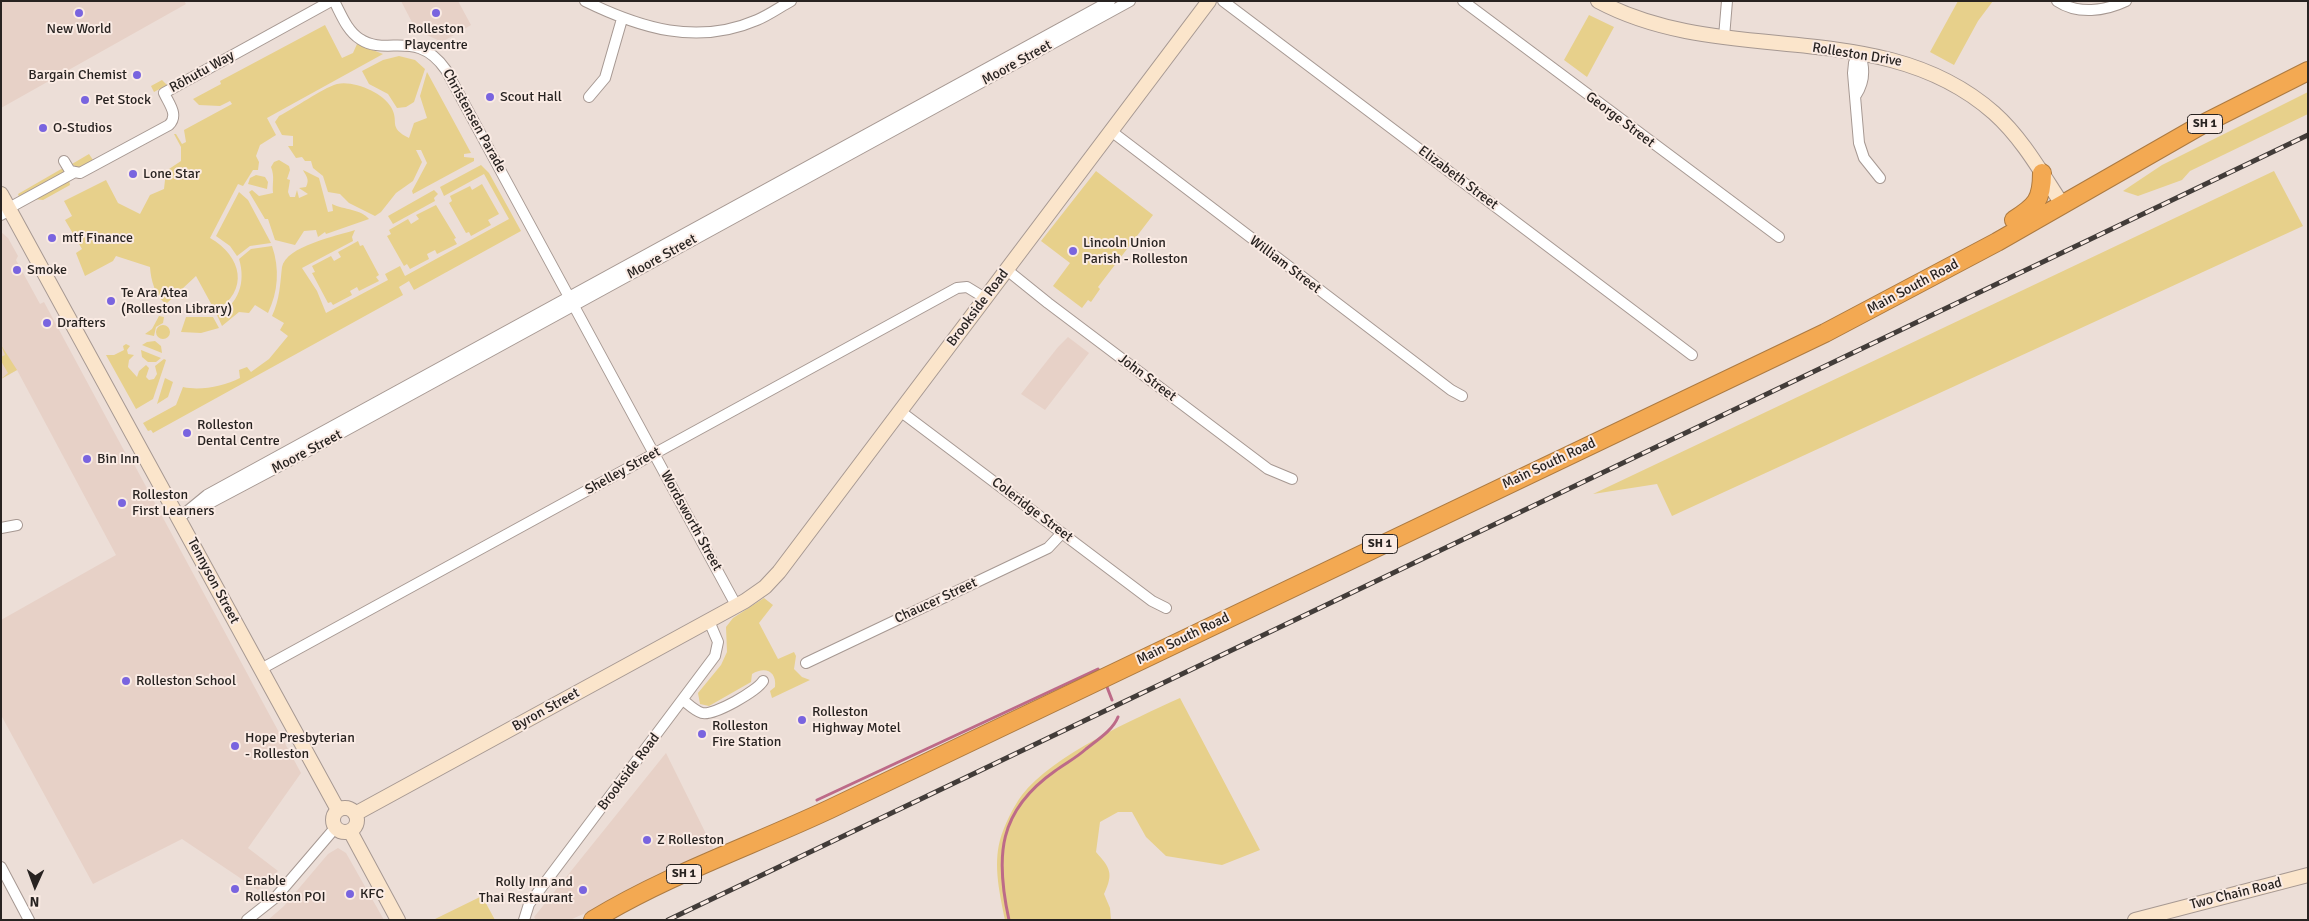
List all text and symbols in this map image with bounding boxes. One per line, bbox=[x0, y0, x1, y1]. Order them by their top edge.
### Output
marker: New World bbox=[73, 7, 85, 19]
marker: Rolleston Playcentre bbox=[430, 7, 442, 19]
place label: New World bbox=[47, 21, 111, 37]
place label: Rolleston Playcentre bbox=[404, 21, 468, 54]
street label: Moore Street bbox=[979, 37, 1055, 89]
street label: Rolleston Drive bbox=[1811, 40, 1903, 70]
street label: Rōhutu Way bbox=[167, 47, 237, 97]
street label: Christensen Parade bbox=[439, 66, 509, 176]
place label: Bargain Chemist bbox=[28, 67, 127, 83]
marker: Bargain Chemist bbox=[131, 69, 143, 81]
place label: Scout Hall bbox=[500, 89, 562, 105]
street label: George Street bbox=[1582, 89, 1658, 151]
marker: Scout Hall bbox=[484, 91, 496, 103]
place label: Pet Stock bbox=[95, 92, 151, 108]
marker: Pet Stock bbox=[79, 94, 91, 106]
road number: SH 1 bbox=[2188, 115, 2222, 134]
place label: O-Studios bbox=[53, 120, 112, 136]
marker: O-Studios bbox=[37, 122, 49, 134]
street label: Elizabeth Street bbox=[1415, 143, 1501, 213]
place label: Lone Star bbox=[143, 166, 200, 182]
marker: Lone Star bbox=[127, 168, 139, 180]
place label: mtf Finance bbox=[62, 230, 133, 246]
street label: Moore Street bbox=[624, 231, 700, 283]
marker: mtf Finance bbox=[46, 232, 58, 244]
street label: William Street bbox=[1246, 233, 1324, 297]
place label: Lincoln Union Parish - Rolleston bbox=[1083, 235, 1188, 268]
marker: Lincoln Union Parish - Rolleston bbox=[1067, 245, 1079, 257]
street label: Main South Road bbox=[1864, 256, 1962, 318]
place label: Smoke bbox=[27, 262, 67, 278]
marker: Smoke bbox=[11, 264, 23, 276]
street label: Brookside Road bbox=[944, 266, 1012, 350]
place label: Te Ara Atea (Rolleston Library) bbox=[121, 285, 232, 318]
marker: Te Ara Atea (Rolleston Library) bbox=[105, 295, 117, 307]
place label: Drafters bbox=[57, 315, 106, 331]
marker: Drafters bbox=[41, 317, 53, 329]
street label: John Street bbox=[1115, 351, 1179, 405]
place label: Rolleston Dental Centre bbox=[197, 417, 280, 450]
street label: Moore Street bbox=[269, 426, 345, 478]
marker: Rolleston Dental Centre bbox=[181, 427, 193, 439]
street label: Main South Road bbox=[1500, 435, 1598, 493]
street label: Shelley Street bbox=[583, 443, 663, 499]
place label: Bin Inn bbox=[97, 451, 139, 467]
marker: Bin Inn bbox=[81, 453, 93, 465]
street label: Wordsworth Street bbox=[657, 468, 725, 574]
street label: Coleridge Street bbox=[988, 474, 1076, 546]
place label: Rolleston First Learners bbox=[132, 487, 214, 520]
marker: Rolleston First Learners bbox=[116, 497, 128, 509]
road number: SH 1 bbox=[1362, 534, 1398, 554]
street label: Tennyson Street bbox=[183, 535, 243, 627]
street label: Chaucer Street bbox=[892, 575, 980, 627]
street label: Main South Road bbox=[1134, 609, 1232, 669]
place label: Rolleston School bbox=[136, 673, 236, 689]
marker: Rolleston School bbox=[120, 675, 132, 687]
street label: Byron Street bbox=[509, 685, 583, 735]
place label: Rolleston Highway Motel bbox=[812, 704, 901, 736]
marker: Rolleston Highway Motel bbox=[796, 714, 808, 726]
place label: Rolleston Fire Station bbox=[712, 718, 781, 750]
marker: Rolleston Fire Station bbox=[696, 728, 708, 740]
place label: Hope Presbyterian - Rolleston bbox=[245, 730, 355, 762]
street label: Brookside Road bbox=[595, 730, 663, 814]
marker: Hope Presbyterian - Rolleston bbox=[229, 740, 241, 752]
place label: Z Rolleston bbox=[657, 832, 724, 848]
marker: Z Rolleston bbox=[641, 834, 653, 846]
north arrow bbox=[10, 861, 60, 911]
road number: SH 1 bbox=[666, 864, 702, 884]
place label: Enable Rolleston POI bbox=[245, 873, 326, 906]
place label: Rolly Inn and Thai Restaurant bbox=[479, 874, 573, 906]
street label: Two Chain Road bbox=[2188, 874, 2284, 914]
marker: Enable Rolleston POI bbox=[229, 883, 241, 895]
marker: Rolly Inn and Thai Restaurant bbox=[577, 884, 589, 896]
place label: KFC bbox=[360, 886, 384, 902]
marker: KFC bbox=[344, 888, 356, 900]
text: N bbox=[29, 893, 40, 910]

